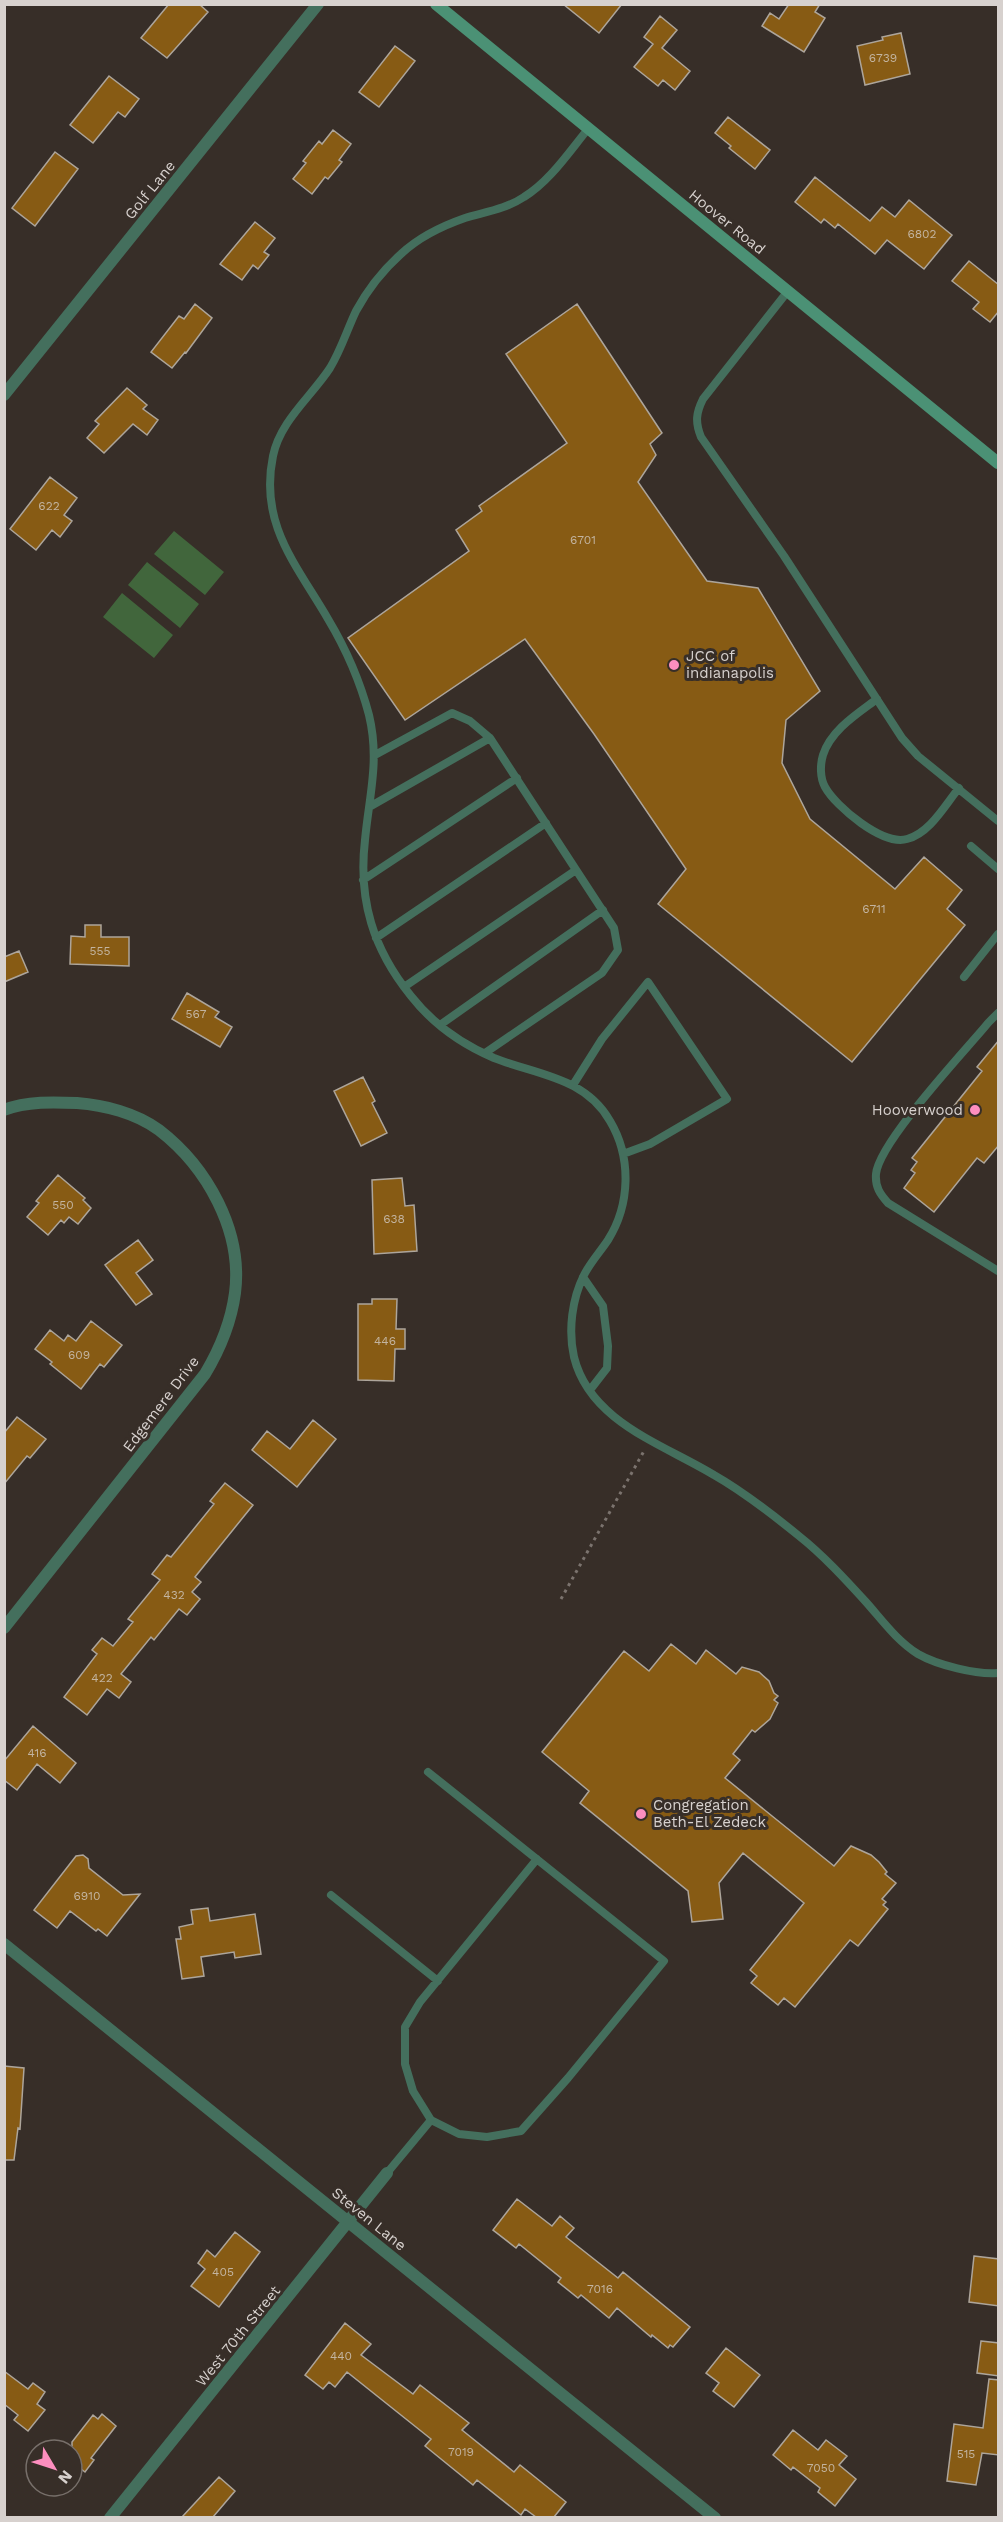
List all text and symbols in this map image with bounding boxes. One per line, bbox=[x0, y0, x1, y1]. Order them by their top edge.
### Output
house number: 6739 bbox=[869, 51, 897, 65]
street label: Golf Lane bbox=[121, 157, 179, 223]
street label: Hoover Road bbox=[685, 186, 769, 258]
house number: 6802 bbox=[907, 227, 937, 241]
house number: 622 bbox=[38, 499, 60, 513]
house number: 6701 bbox=[570, 533, 596, 547]
place label: JCC of indianapolis bbox=[686, 647, 774, 682]
marker: JCC of indianapolis bbox=[667, 658, 681, 672]
house number: 6711 bbox=[862, 902, 886, 916]
house number: 555 bbox=[90, 944, 110, 958]
house number: 567 bbox=[186, 1007, 207, 1021]
place label: Hooverwood bbox=[872, 1101, 963, 1119]
marker: Hooverwood bbox=[968, 1103, 982, 1117]
house number: 550 bbox=[52, 1198, 74, 1212]
house number: 638 bbox=[383, 1212, 405, 1226]
house number: 446 bbox=[374, 1334, 396, 1348]
house number: 609 bbox=[68, 1348, 90, 1362]
street label: Edgemere Drive bbox=[119, 1353, 203, 1455]
house number: 432 bbox=[163, 1588, 185, 1602]
house number: 422 bbox=[91, 1671, 113, 1685]
house number: 416 bbox=[27, 1746, 47, 1760]
place label: Congregation Beth-El Zedeck bbox=[653, 1796, 766, 1831]
marker: Congregation Beth-El Zedeck bbox=[634, 1807, 648, 1821]
house number: 6910 bbox=[74, 1889, 100, 1903]
street label: Steven Lane bbox=[328, 2183, 410, 2255]
house number: 405 bbox=[212, 2265, 234, 2279]
street label: West 70th Street bbox=[192, 2281, 285, 2390]
house number: 7016 bbox=[587, 2282, 613, 2296]
house number: 440 bbox=[330, 2349, 352, 2363]
north arrow bbox=[24, 2438, 84, 2498]
house number: 7019 bbox=[448, 2445, 474, 2459]
house number: 515 bbox=[957, 2447, 975, 2461]
house number: 7050 bbox=[807, 2461, 835, 2475]
text: N bbox=[54, 2467, 76, 2488]

